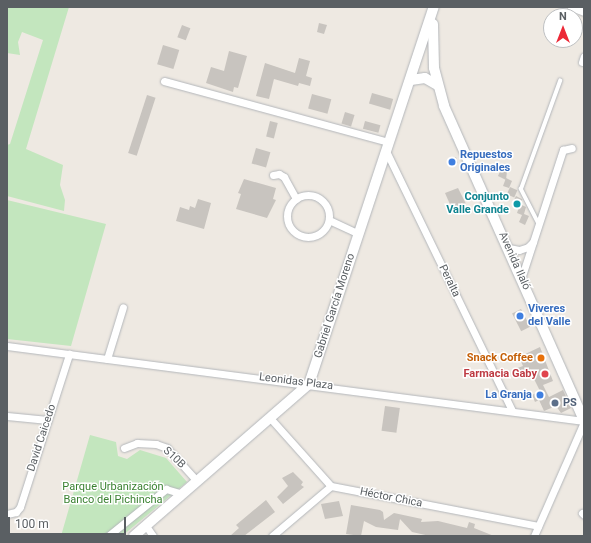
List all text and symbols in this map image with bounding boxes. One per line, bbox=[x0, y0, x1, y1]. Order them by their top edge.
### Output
north arrow bbox=[543, 8, 583, 48]
text: N bbox=[559, 10, 567, 23]
place label: Repuestos Originales bbox=[460, 149, 512, 175]
marker: Repuestos Originales bbox=[447, 157, 457, 167]
place label: Conjunto Valle Grande bbox=[446, 191, 509, 217]
marker: Conjunto Valle Grande bbox=[512, 199, 522, 209]
street label: Avenida Ilaló bbox=[495, 230, 533, 292]
street label: Gabriel García Moreno bbox=[312, 252, 358, 360]
street label: Peralta bbox=[436, 263, 462, 299]
place label: Viveres del Valle bbox=[528, 303, 570, 329]
marker: Viveres del Valle bbox=[515, 311, 525, 321]
place label: Snack Coffee bbox=[467, 351, 533, 365]
marker: Snack Coffee bbox=[536, 353, 546, 363]
place label: Farmacia Gaby bbox=[464, 367, 537, 381]
marker: Farmacia Gaby bbox=[540, 369, 550, 379]
street label: Leonidas Plaza bbox=[258, 371, 334, 393]
place label: La Granja bbox=[485, 388, 532, 402]
marker: La Granja bbox=[535, 390, 545, 400]
place label: PS bbox=[563, 396, 577, 410]
marker: PS bbox=[550, 398, 560, 408]
street label: David Caicedo bbox=[25, 403, 59, 473]
street label: S10B bbox=[160, 444, 188, 472]
park label: Parque Urbanización Banco del Pichincha bbox=[62, 481, 164, 507]
street label: Héctor Chica bbox=[359, 485, 423, 511]
scale bar bbox=[10, 509, 128, 535]
text: 100 m bbox=[15, 517, 49, 531]

